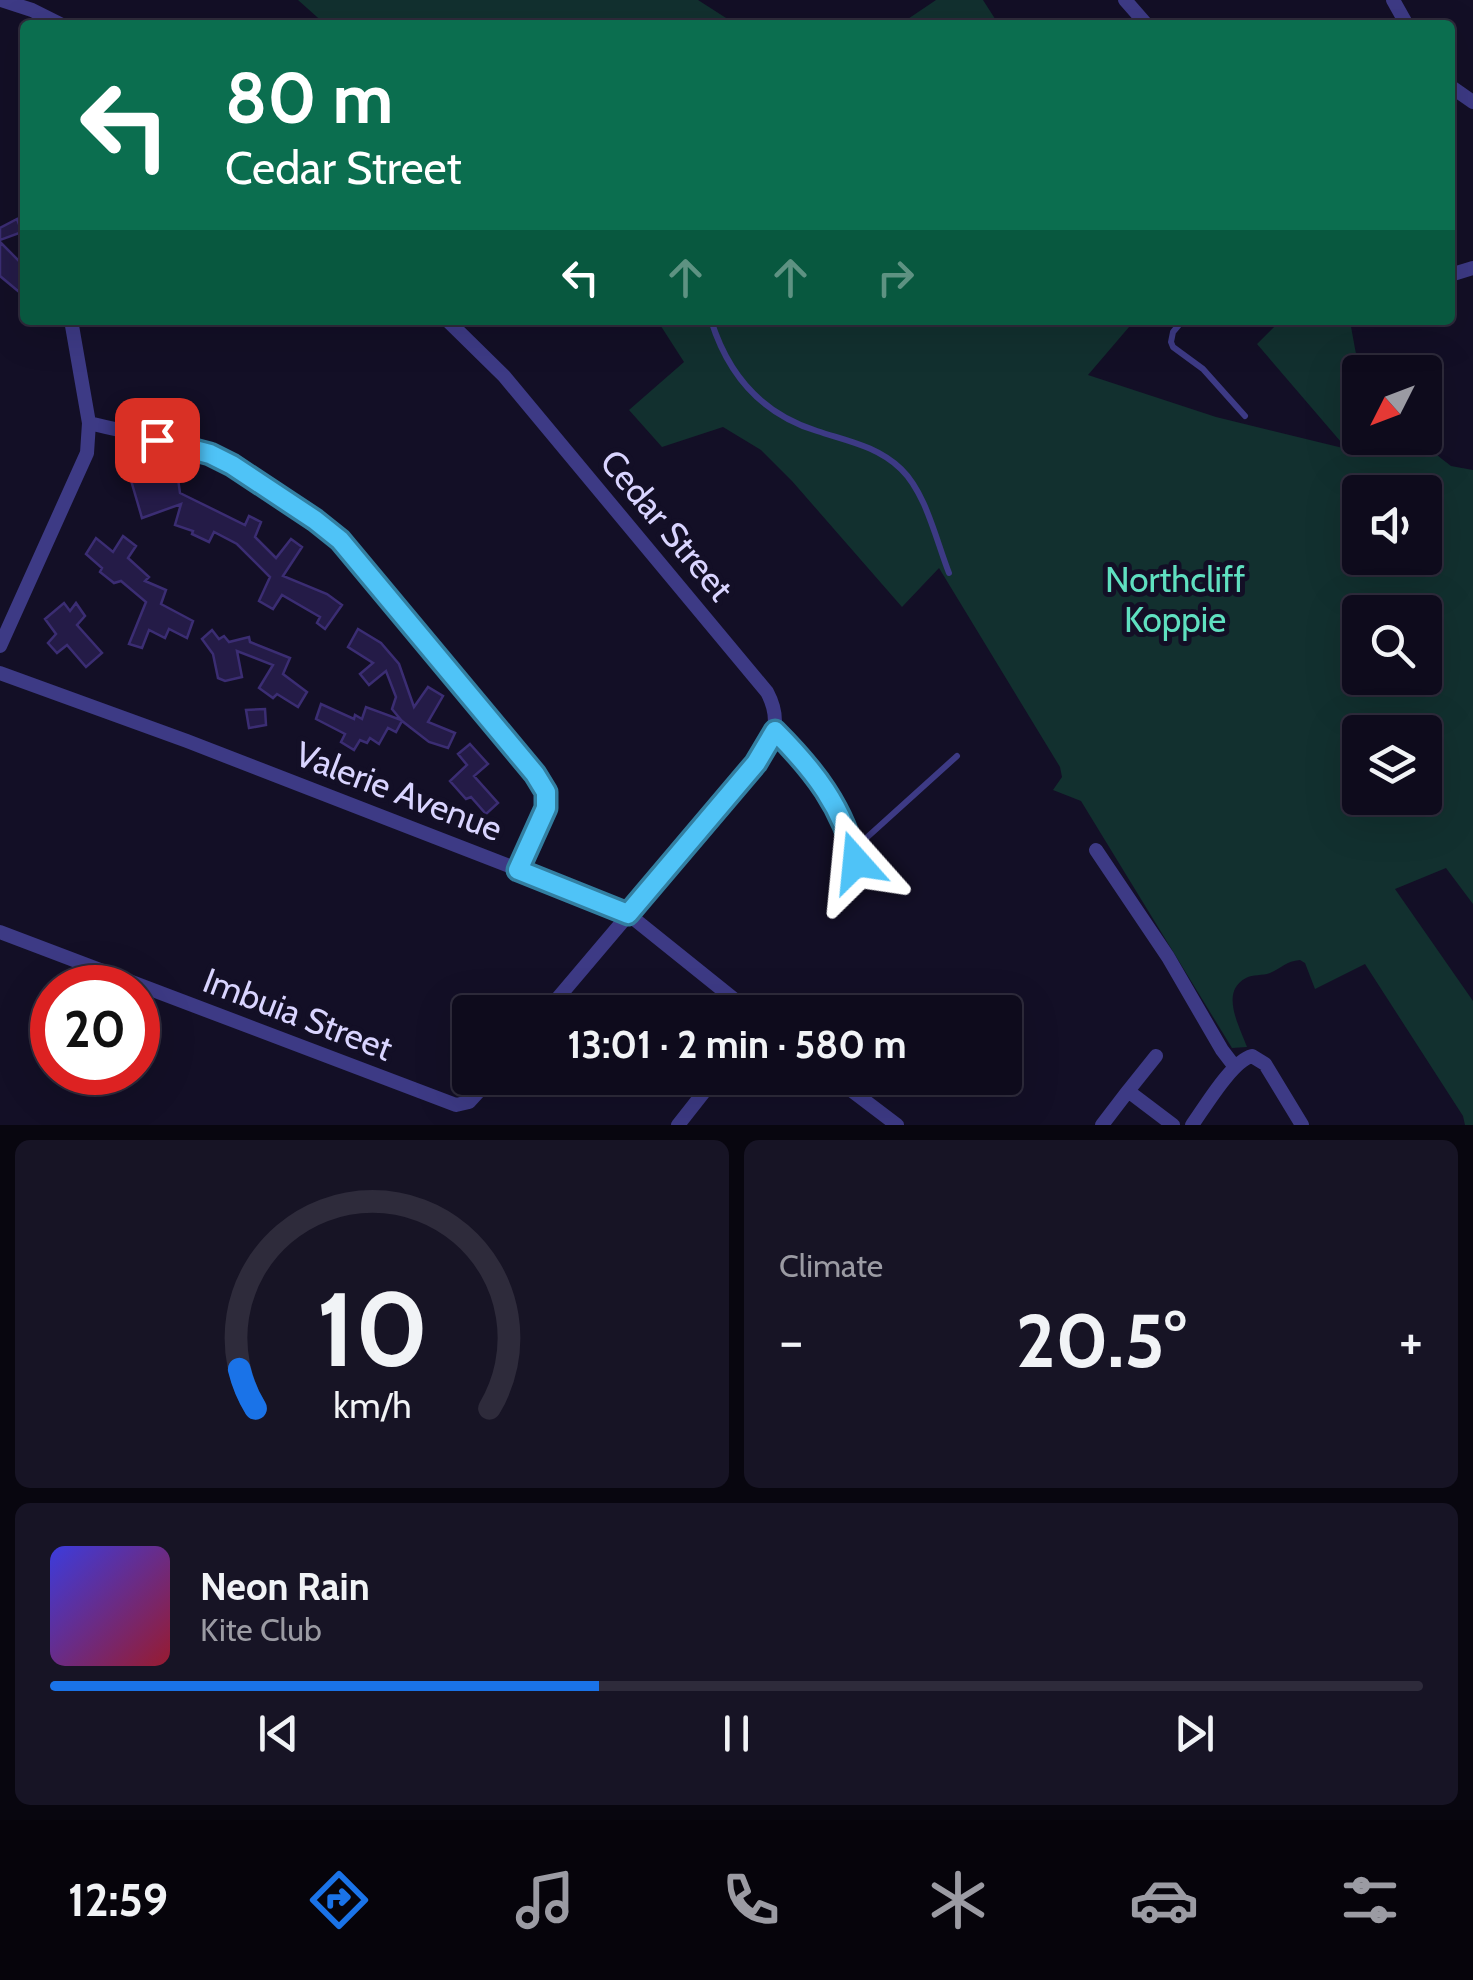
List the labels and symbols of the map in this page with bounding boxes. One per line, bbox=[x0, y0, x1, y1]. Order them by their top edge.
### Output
north arrow bbox=[1342, 355, 1442, 455]
pin bbox=[115, 398, 200, 483]
street label: Cedar Street bbox=[591, 441, 743, 609]
park label: Northcliff Koppie bbox=[1105, 558, 1245, 641]
street label: Valerie Avenue bbox=[290, 732, 508, 850]
position arrow bbox=[804, 810, 908, 914]
street label: Imbuia Street bbox=[197, 958, 399, 1070]
speed limit sign: 20 bbox=[30, 965, 160, 1095]

